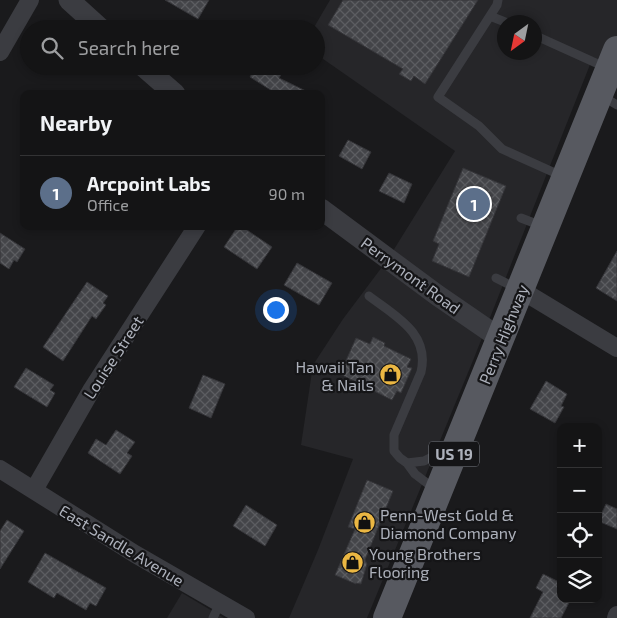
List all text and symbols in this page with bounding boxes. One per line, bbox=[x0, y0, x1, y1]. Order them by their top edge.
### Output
north arrow bbox=[497, 15, 542, 60]
search box bbox=[20, 20, 325, 75]
icon: search bbox=[38, 34, 66, 62]
text: Search here bbox=[78, 36, 180, 59]
text: Nearby bbox=[40, 110, 112, 135]
text: Arcpoint Labs bbox=[87, 172, 211, 195]
text: 1 bbox=[53, 184, 59, 203]
text: 90 m bbox=[269, 184, 305, 203]
pin: 1 bbox=[458, 185, 490, 223]
text: Office bbox=[87, 195, 129, 214]
street label: Perrymont Road bbox=[358, 233, 464, 317]
street label: Perry Highway bbox=[474, 281, 532, 387]
your location bbox=[263, 297, 289, 323]
street label: Louise Street bbox=[79, 312, 147, 402]
place label: Hawaii Tan & Nails bbox=[296, 357, 374, 394]
shop icon: Hawaii Tan & Nails bbox=[378, 363, 402, 387]
map controls bbox=[557, 423, 602, 603]
button: + bbox=[557, 423, 602, 468]
road number: US 19 bbox=[429, 442, 479, 466]
button: − bbox=[557, 468, 602, 513]
street label: East Sandle Avenue bbox=[56, 500, 188, 590]
place label: Penn-West Gold & Diamond Company bbox=[380, 505, 517, 542]
shop icon: Penn-West Gold & Diamond Company bbox=[352, 511, 376, 535]
button: locate bbox=[557, 513, 602, 558]
place label: Young Brothers Flooring bbox=[369, 544, 481, 581]
shop icon: Young Brothers Flooring bbox=[341, 550, 365, 574]
button: layers bbox=[557, 558, 602, 603]

